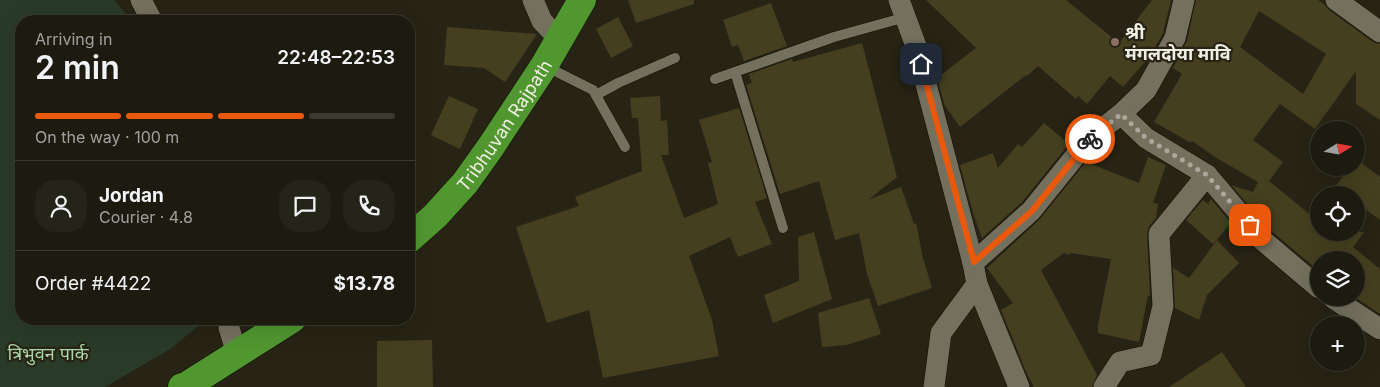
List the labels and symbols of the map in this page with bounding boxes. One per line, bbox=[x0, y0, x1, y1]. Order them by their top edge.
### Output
place label: श्री मंगलदोया मावि bbox=[1125, 22, 1232, 64]
marker: श्री मंगलदोया मावि bbox=[1109, 36, 1121, 48]
pin bbox=[900, 43, 942, 85]
street label: Tribhuvan Rajpath bbox=[452, 56, 556, 195]
courier bbox=[1065, 114, 1115, 164]
north arrow bbox=[1310, 121, 1365, 176]
pin bbox=[1229, 204, 1271, 246]
park label: त्रिभुवन पार्क bbox=[7, 343, 90, 366]

